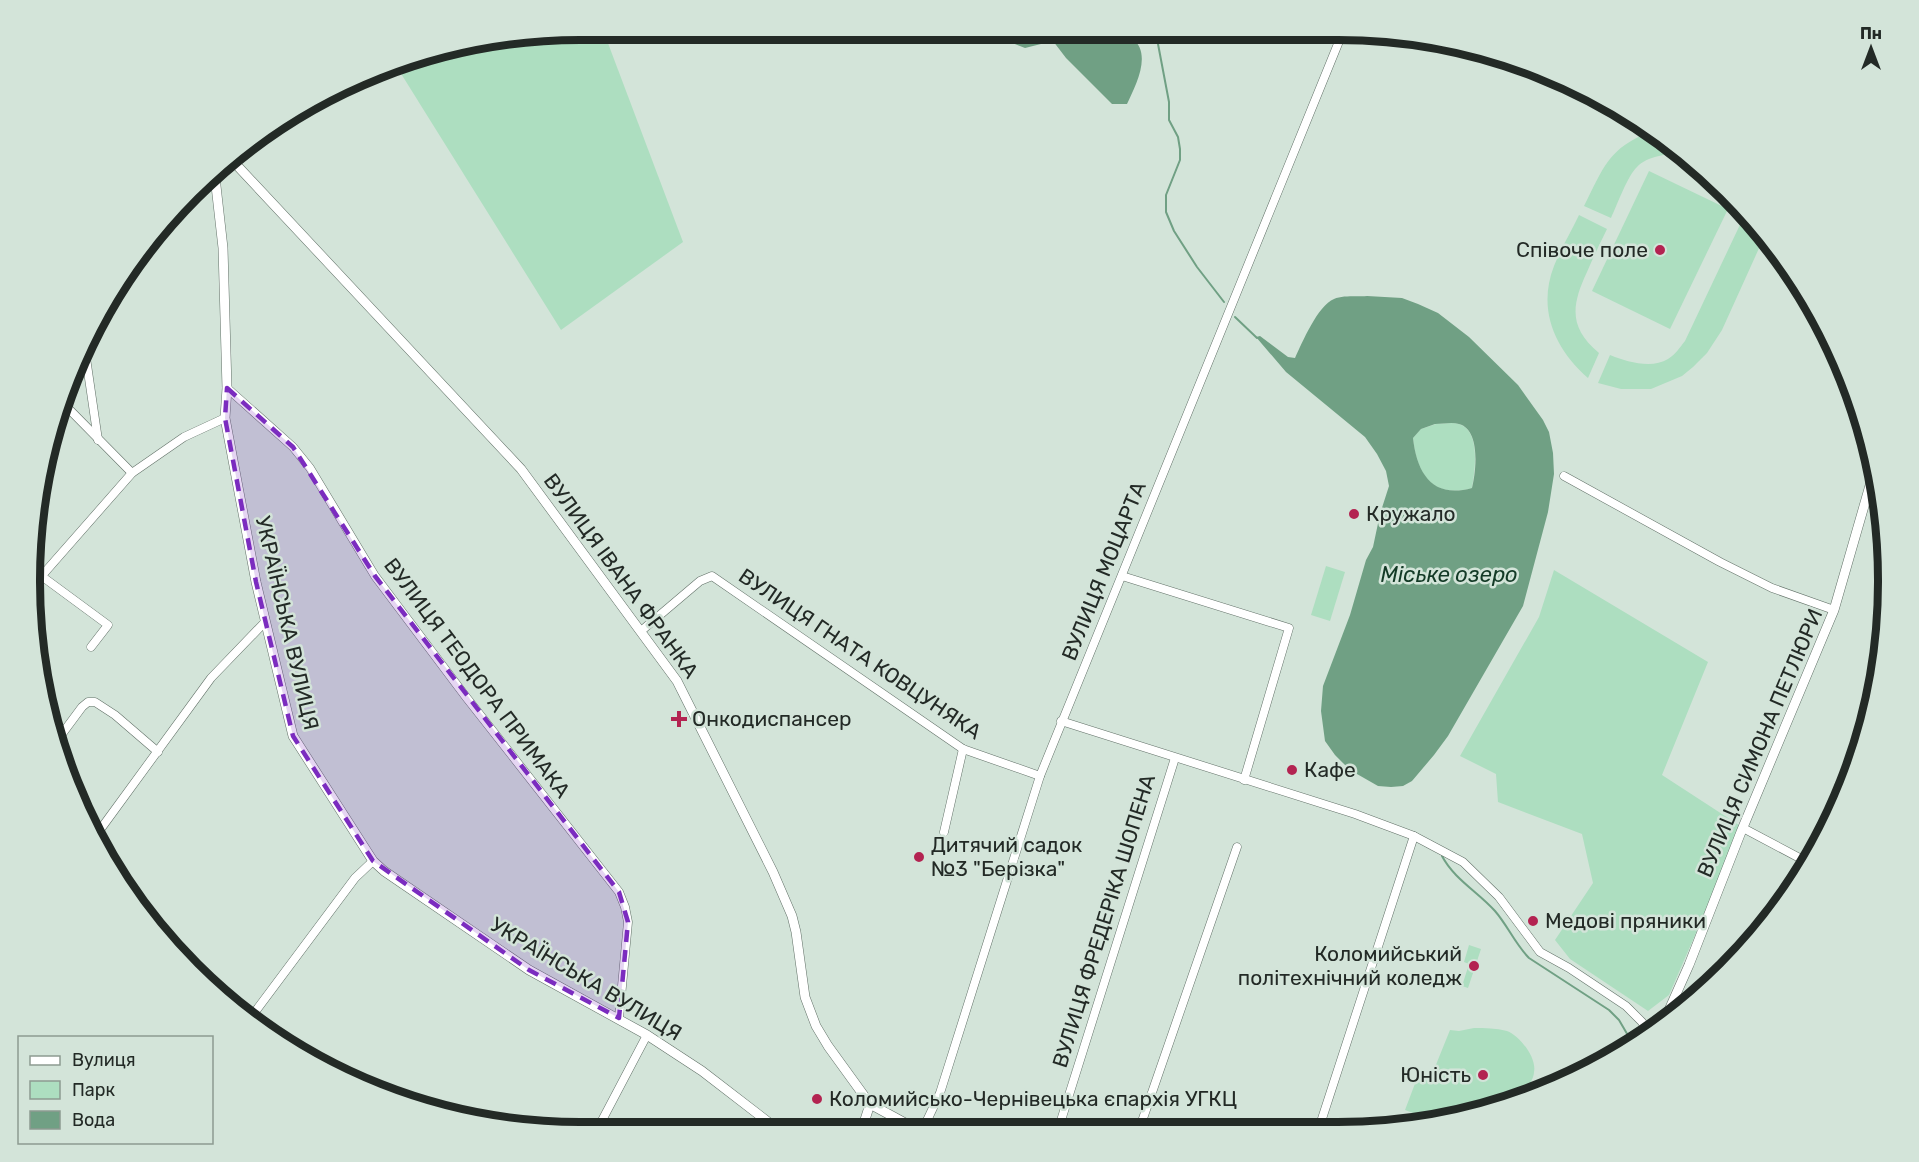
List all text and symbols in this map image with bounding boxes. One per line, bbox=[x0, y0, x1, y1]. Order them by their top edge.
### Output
north arrow bbox=[1841, 18, 1901, 78]
text: Пн bbox=[1860, 24, 1882, 43]
place label: Співоче поле bbox=[1516, 237, 1648, 262]
marker: Співоче поле bbox=[1653, 243, 1667, 257]
street label: ВУЛИЦЯ ІВАНА ФРАНКА bbox=[539, 469, 704, 683]
street label: ВУЛИЦЯ МОЦАРТА bbox=[1056, 478, 1151, 664]
place label: Кружало bbox=[1366, 501, 1456, 526]
marker: Кружало bbox=[1347, 507, 1361, 521]
street label: УКРАЇНСЬКА ВУЛИЦЯ bbox=[251, 513, 324, 732]
street label: ВУЛИЦЯ ТЕОДОРА ПРИМАКА bbox=[379, 553, 576, 802]
water label: Міське озеро bbox=[1380, 561, 1518, 588]
street label: ВУЛИЦЯ ГНАТА КОВЦУНЯКА bbox=[734, 563, 986, 744]
street label: ВУЛИЦЯ СИМОНА ПЕТЛЮРИ bbox=[1692, 605, 1827, 881]
place label: Онкодиспансер bbox=[692, 706, 851, 731]
marker: Онкодиспансер bbox=[670, 710, 688, 728]
place label: Кафе bbox=[1304, 757, 1356, 782]
marker: Кафе bbox=[1285, 763, 1299, 777]
street label: ВУЛИЦЯ ФРЕДЕРІКА ШОПЕНА bbox=[1047, 771, 1160, 1071]
place label: Дитячий садок №3 "Берізка" bbox=[931, 832, 1082, 881]
marker: Дитячий садок №3 "Берізка" bbox=[912, 850, 926, 864]
place label: Медові пряники bbox=[1545, 908, 1706, 933]
street label: УКРАЇНСЬКА ВУЛИЦЯ bbox=[486, 912, 686, 1046]
marker: Медові пряники bbox=[1526, 914, 1540, 928]
place label: Коломийський політехнічний коледж bbox=[1238, 941, 1462, 990]
marker: Коломийський політехнічний коледж bbox=[1467, 959, 1481, 973]
legend bbox=[18, 1036, 213, 1144]
text: Вулиця bbox=[72, 1049, 136, 1071]
place label: Юність bbox=[1400, 1062, 1471, 1087]
marker: Юність bbox=[1476, 1068, 1490, 1082]
text: Парк bbox=[72, 1079, 116, 1101]
place label: Коломийсько-Чернівецька єпархія УГКЦ bbox=[829, 1086, 1237, 1111]
marker: Коломийсько-Чернівецька єпархія УГКЦ bbox=[810, 1092, 824, 1106]
text: Вода bbox=[72, 1109, 115, 1131]

